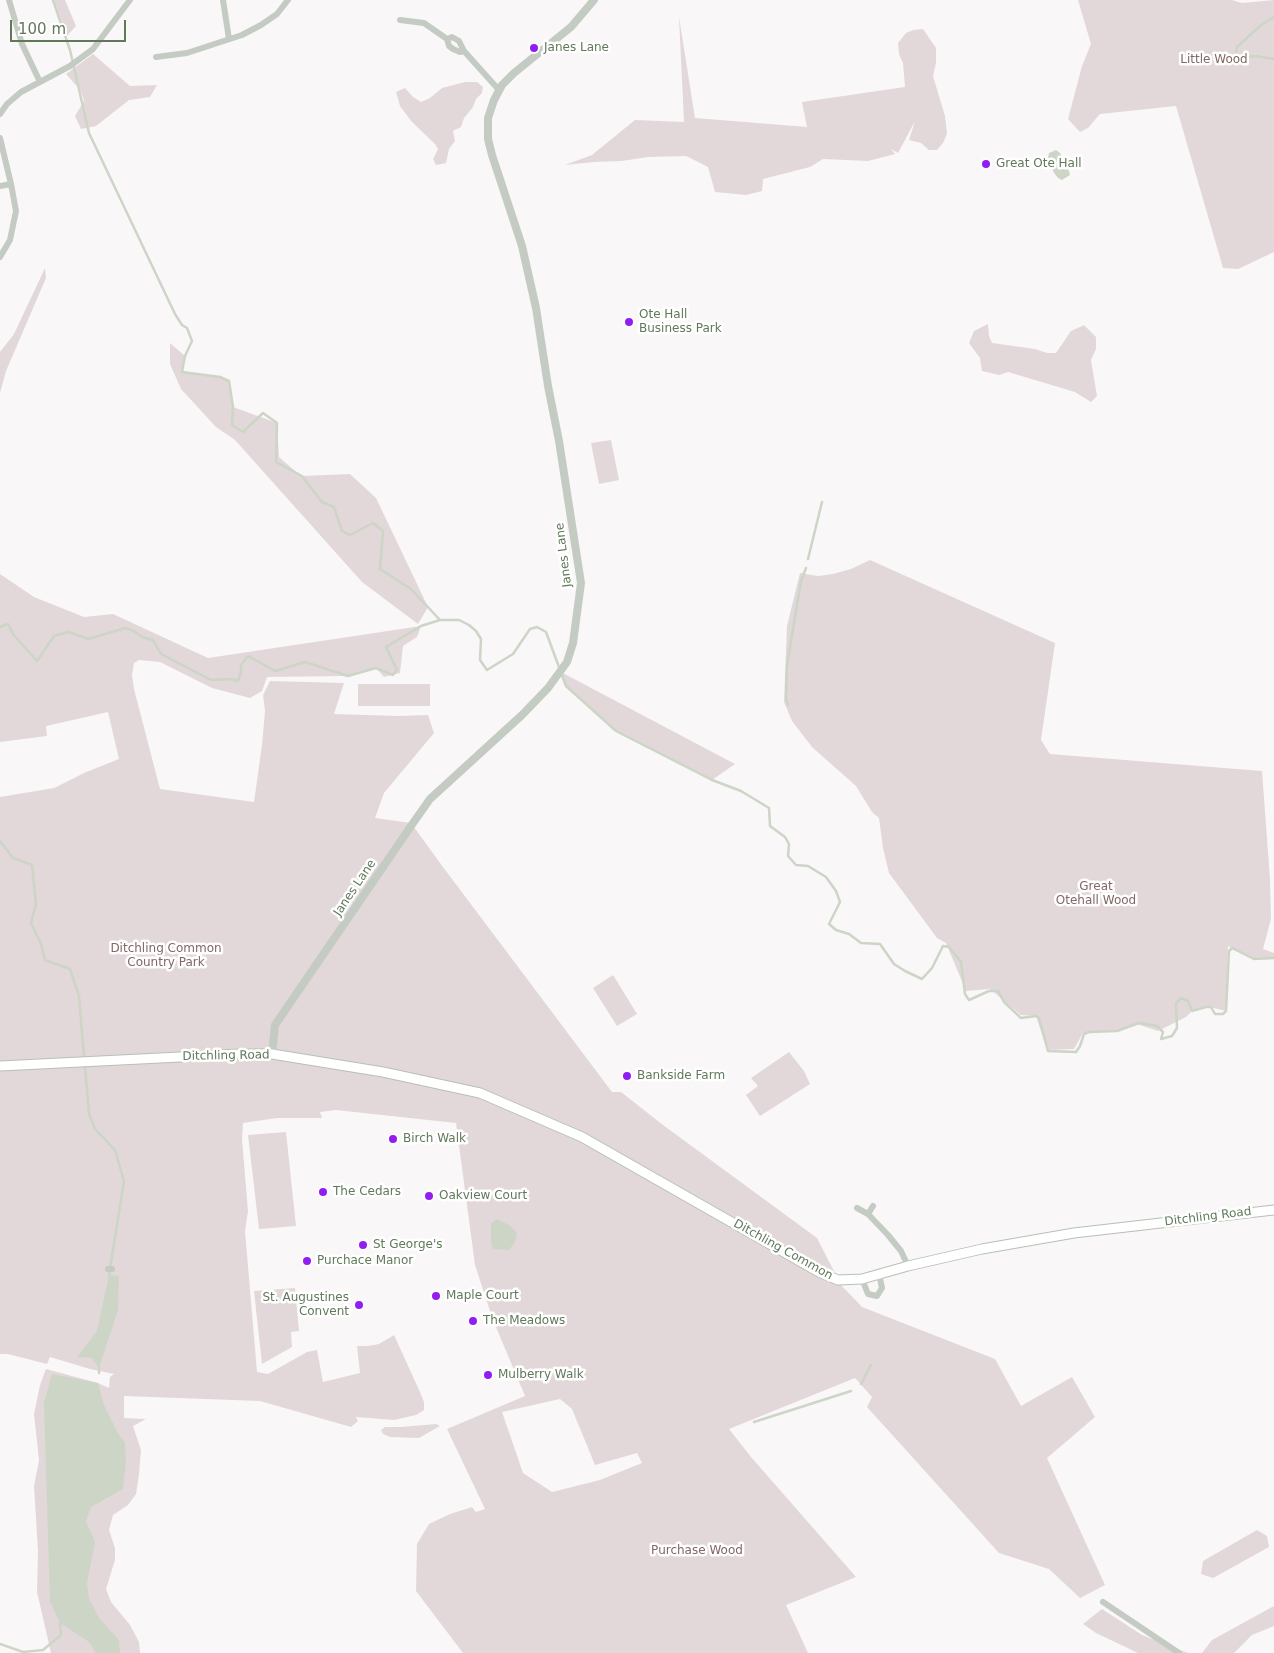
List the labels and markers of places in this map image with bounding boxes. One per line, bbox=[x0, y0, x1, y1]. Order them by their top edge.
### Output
place label: Janes Lane bbox=[544, 41, 609, 55]
marker: Janes Lane bbox=[528, 42, 540, 54]
place label: Great Ote Hall bbox=[996, 157, 1082, 171]
marker: Great Ote Hall bbox=[980, 158, 992, 170]
place label: Ote Hall Business Park bbox=[639, 308, 722, 336]
marker: Ote Hall Business Park bbox=[623, 316, 635, 328]
place label: Bankside Farm bbox=[637, 1069, 725, 1083]
marker: Bankside Farm bbox=[621, 1070, 633, 1082]
place label: Birch Walk bbox=[403, 1132, 466, 1146]
marker: Birch Walk bbox=[387, 1133, 399, 1145]
place label: The Cedars bbox=[333, 1185, 401, 1199]
marker: The Cedars bbox=[317, 1186, 329, 1198]
place label: Oakview Court bbox=[439, 1189, 527, 1203]
marker: Oakview Court bbox=[423, 1190, 435, 1202]
place label: St George's bbox=[373, 1238, 442, 1252]
marker: St George's bbox=[357, 1239, 369, 1251]
place label: Purchace Manor bbox=[317, 1254, 413, 1268]
marker: Purchace Manor bbox=[301, 1255, 313, 1267]
place label: Maple Court bbox=[446, 1289, 519, 1303]
marker: Maple Court bbox=[430, 1290, 442, 1302]
place label: St. Augustines Convent bbox=[262, 1291, 349, 1319]
marker: St. Augustines Convent bbox=[353, 1299, 365, 1311]
place label: The Meadows bbox=[483, 1314, 565, 1328]
marker: The Meadows bbox=[467, 1315, 479, 1327]
place label: Mulberry Walk bbox=[498, 1368, 584, 1382]
marker: Mulberry Walk bbox=[482, 1369, 494, 1381]

